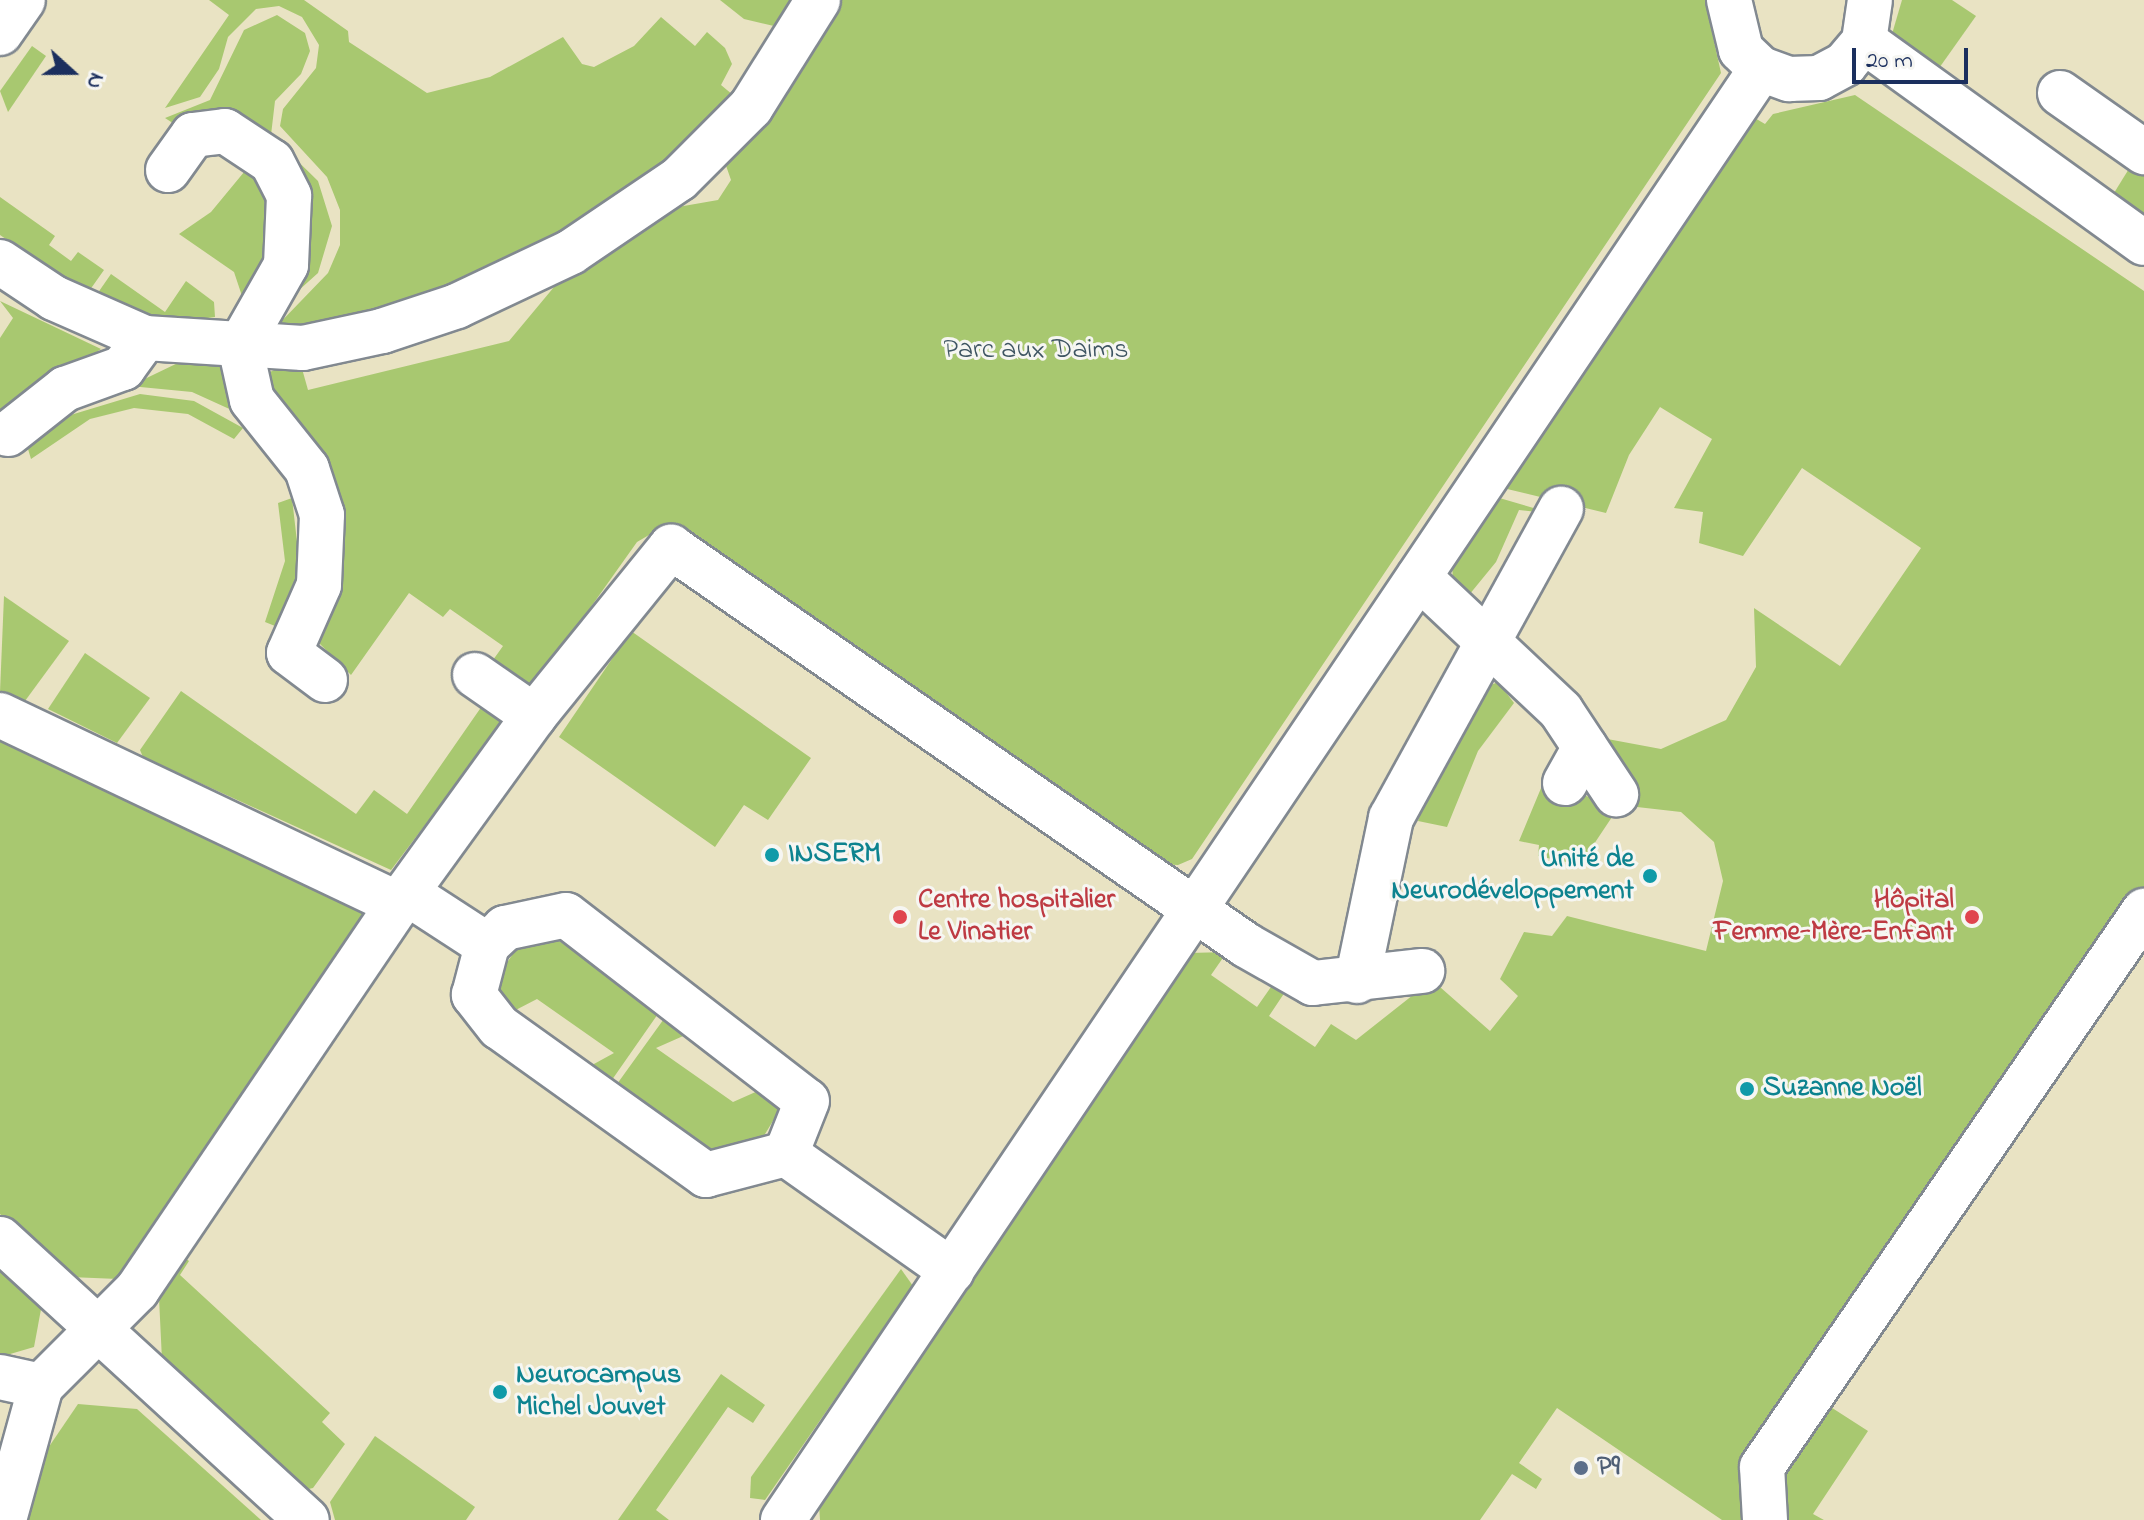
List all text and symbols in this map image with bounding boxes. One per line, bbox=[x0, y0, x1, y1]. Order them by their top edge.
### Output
north arrow bbox=[32, 32, 112, 112]
scale bar bbox=[1856, 32, 1972, 82]
text: 20 m bbox=[1866, 44, 1913, 79]
text: N bbox=[77, 68, 112, 93]
park label: Parc aux Daims bbox=[943, 334, 1129, 368]
place label: INSERM bbox=[788, 838, 881, 872]
place label: Unité de Neurodéveloppement bbox=[1391, 843, 1634, 909]
marker: INSERM bbox=[763, 846, 781, 864]
marker: Unité de Neurodéveloppement bbox=[1641, 867, 1659, 885]
place label: Centre hospitalier Le Vinatier bbox=[918, 884, 1115, 950]
place label: Hôpital Femme-Mère-Enfant bbox=[1713, 884, 1954, 950]
marker: Centre hospitalier Le Vinatier bbox=[889, 906, 911, 928]
marker: Hôpital Femme-Mère-Enfant bbox=[1961, 906, 1983, 928]
place label: Suzanne Noël bbox=[1763, 1072, 1922, 1106]
marker: Suzanne Noël bbox=[1738, 1080, 1756, 1098]
place label: Neurocampus Michel Jouvet bbox=[516, 1359, 681, 1425]
marker: Neurocampus Michel Jouvet bbox=[491, 1383, 509, 1401]
place label: P9 bbox=[1597, 1451, 1620, 1485]
marker: P9 bbox=[1572, 1459, 1590, 1477]

